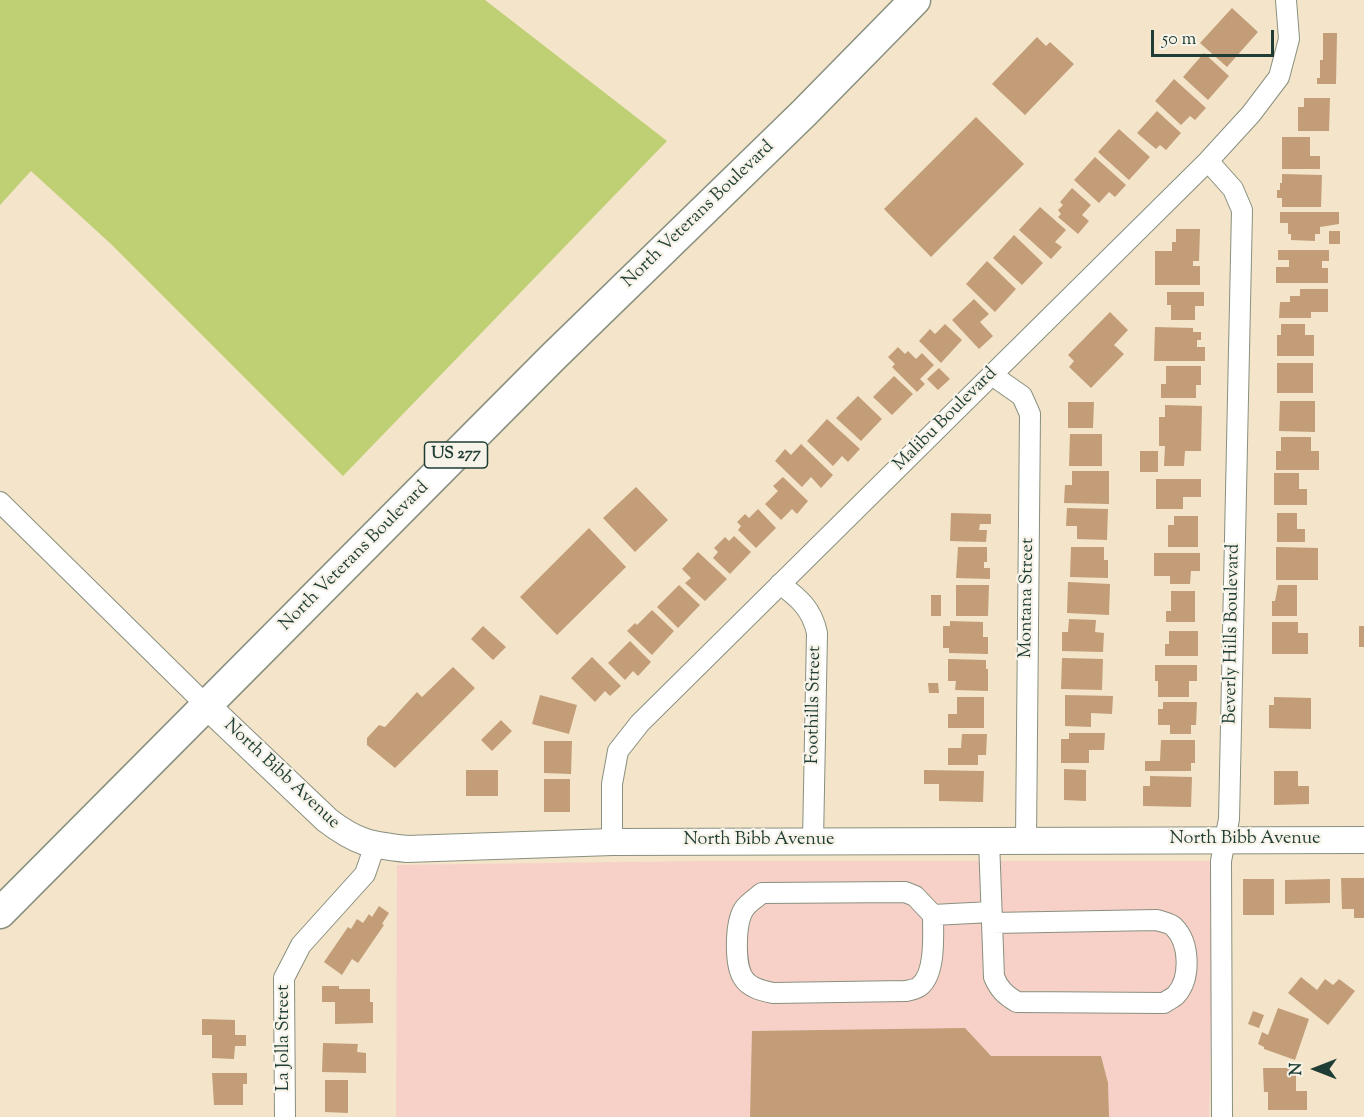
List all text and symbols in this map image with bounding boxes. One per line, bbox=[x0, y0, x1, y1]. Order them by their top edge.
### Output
scale bar bbox=[1154, 18, 1277, 56]
text: 50 m bbox=[1162, 27, 1196, 53]
street label: North Veterans Boulevard bbox=[619, 137, 779, 293]
street label: Malibu Boulevard bbox=[890, 364, 1002, 476]
road number: US 277 bbox=[424, 442, 488, 468]
street label: North Veterans Boulevard bbox=[276, 478, 434, 636]
street label: Montana Street bbox=[1016, 538, 1040, 658]
street label: Beverly Hills Boulevard bbox=[1221, 544, 1245, 724]
street label: Foothills Street bbox=[803, 646, 827, 764]
street label: North Bibb Avenue bbox=[218, 716, 344, 834]
street label: North Bibb Avenue bbox=[1169, 829, 1321, 851]
street label: North Bibb Avenue bbox=[683, 830, 835, 852]
street label: La Jolla Street bbox=[274, 985, 296, 1091]
north arrow bbox=[1286, 1039, 1346, 1099]
text: N bbox=[1286, 1063, 1309, 1075]

